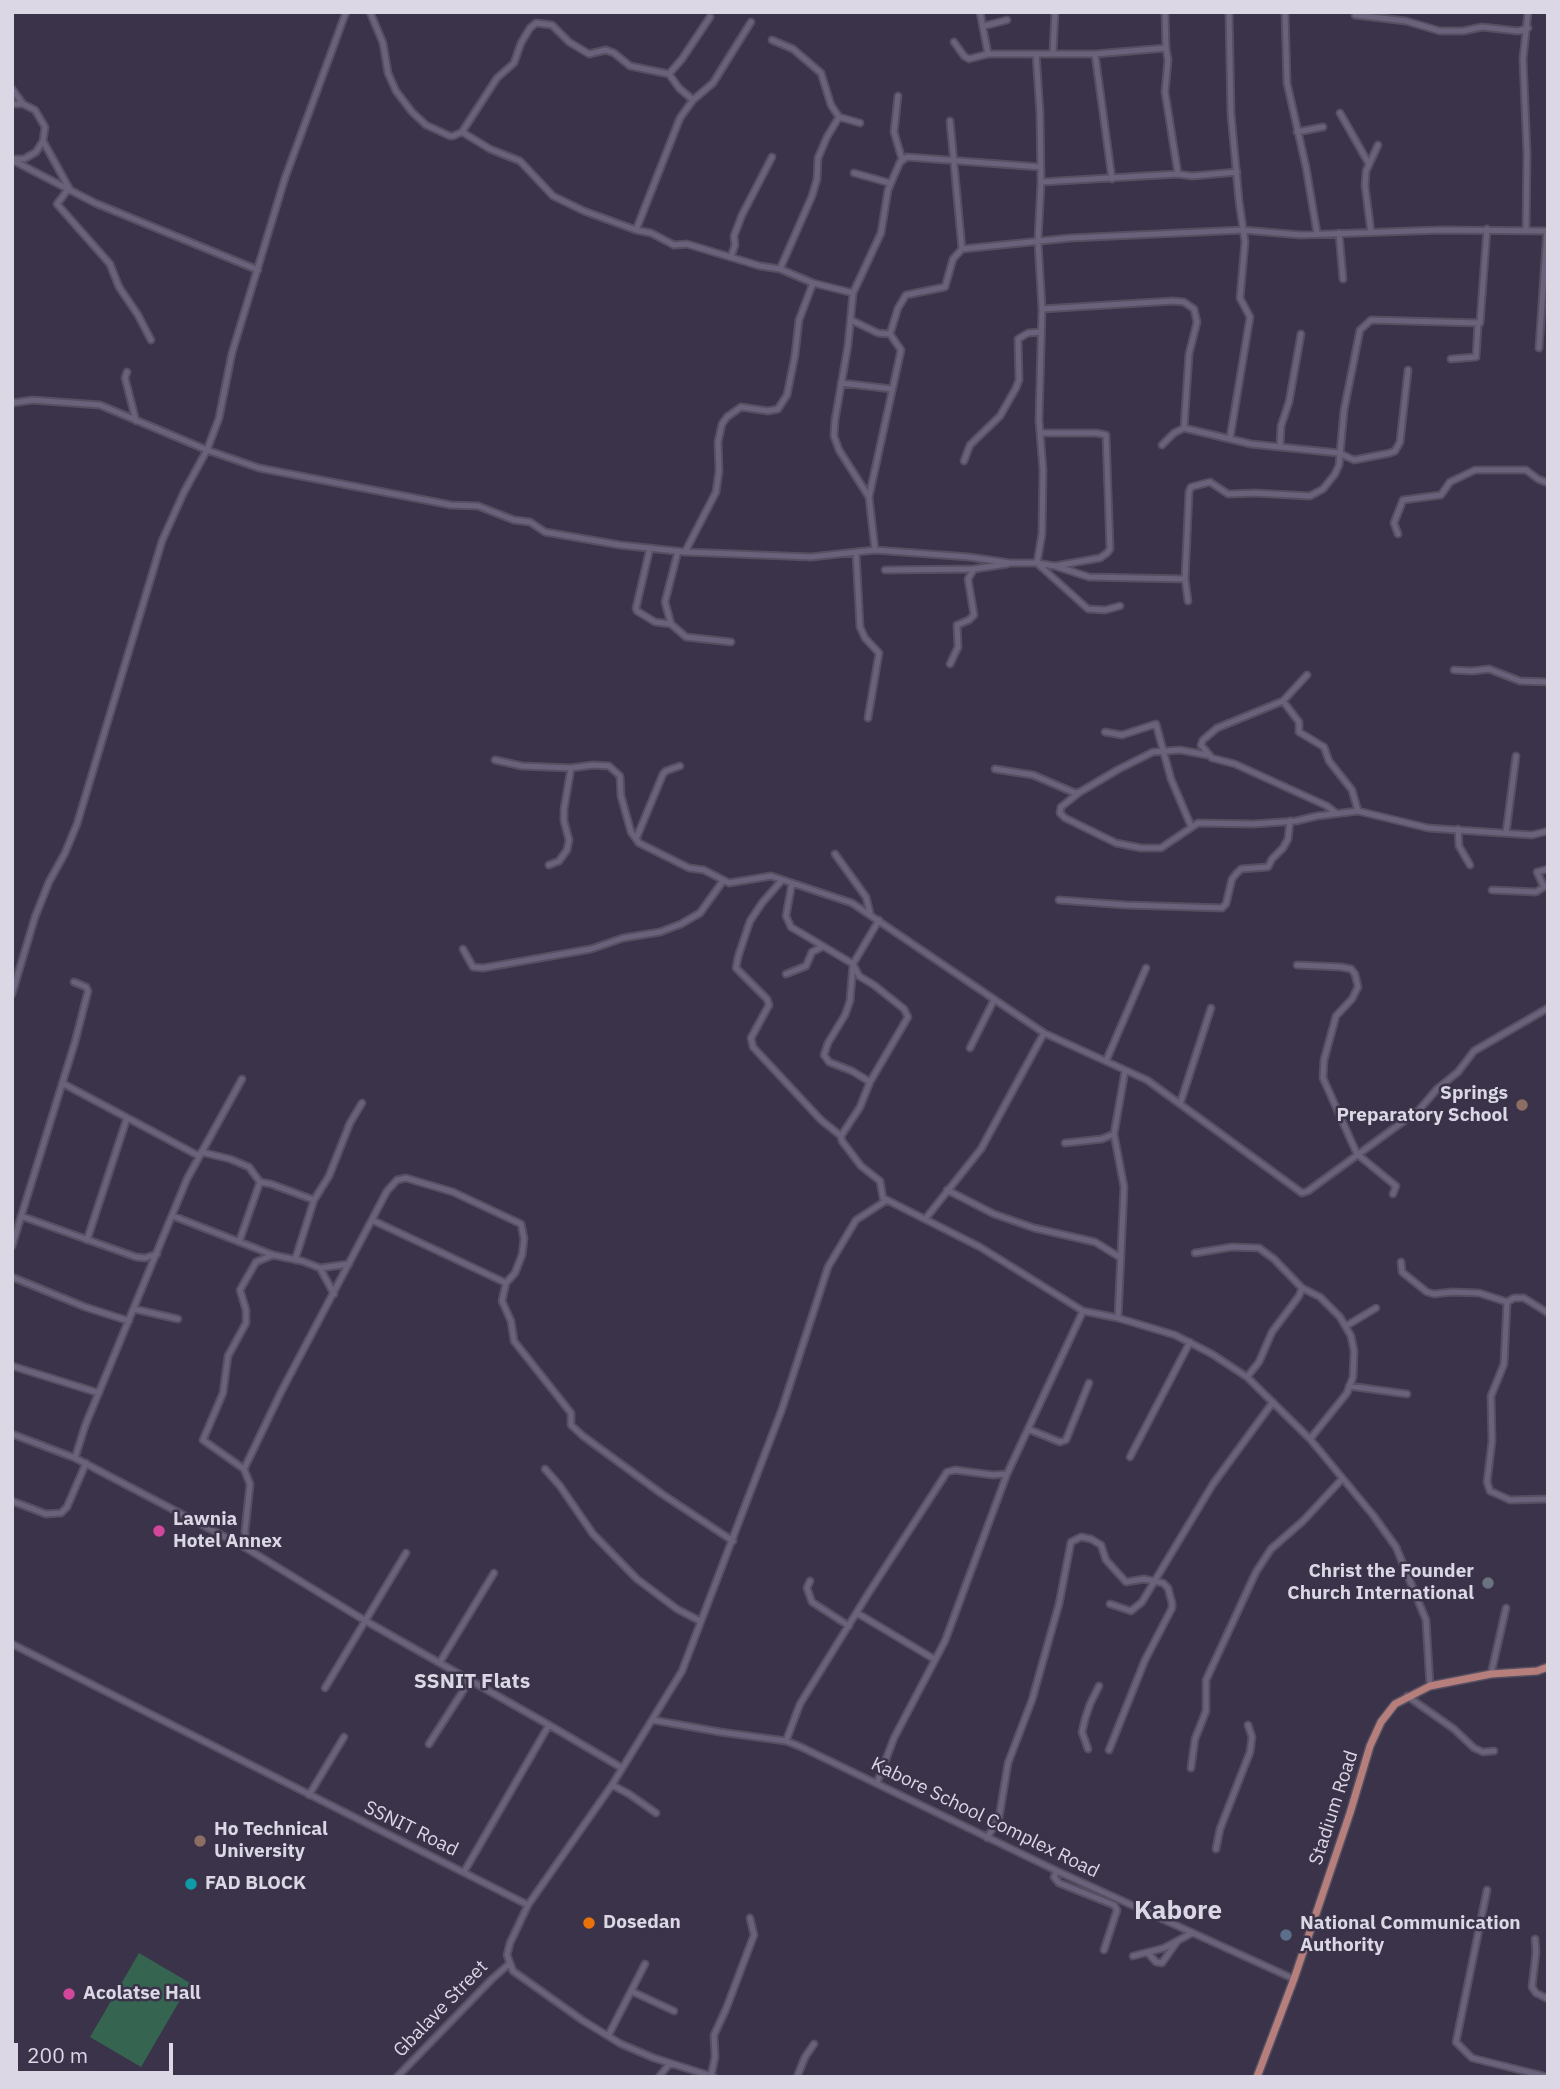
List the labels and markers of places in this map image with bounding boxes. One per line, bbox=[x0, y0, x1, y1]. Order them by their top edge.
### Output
place label: Springs Preparatory School bbox=[1336, 1083, 1508, 1127]
marker: Springs Preparatory School bbox=[1514, 1097, 1530, 1113]
place label: Lawnia Hotel Annex bbox=[173, 1509, 282, 1553]
marker: Lawnia Hotel Annex bbox=[151, 1523, 167, 1539]
place label: Christ the Founder Church International bbox=[1287, 1561, 1474, 1605]
marker: Christ the Founder Church International bbox=[1480, 1575, 1496, 1591]
place label: Ho Technical University bbox=[214, 1819, 328, 1863]
marker: Ho Technical University bbox=[192, 1833, 208, 1849]
place label: FAD BLOCK bbox=[205, 1873, 306, 1895]
marker: FAD BLOCK bbox=[183, 1876, 199, 1892]
place label: Dosedan bbox=[603, 1912, 681, 1934]
place label: National Communication Authority bbox=[1300, 1913, 1521, 1957]
marker: Dosedan bbox=[581, 1915, 597, 1931]
marker: National Communication Authority bbox=[1278, 1927, 1294, 1943]
place label: Acolatse Hall bbox=[83, 1983, 201, 2005]
marker: Acolatse Hall bbox=[61, 1986, 77, 2002]

